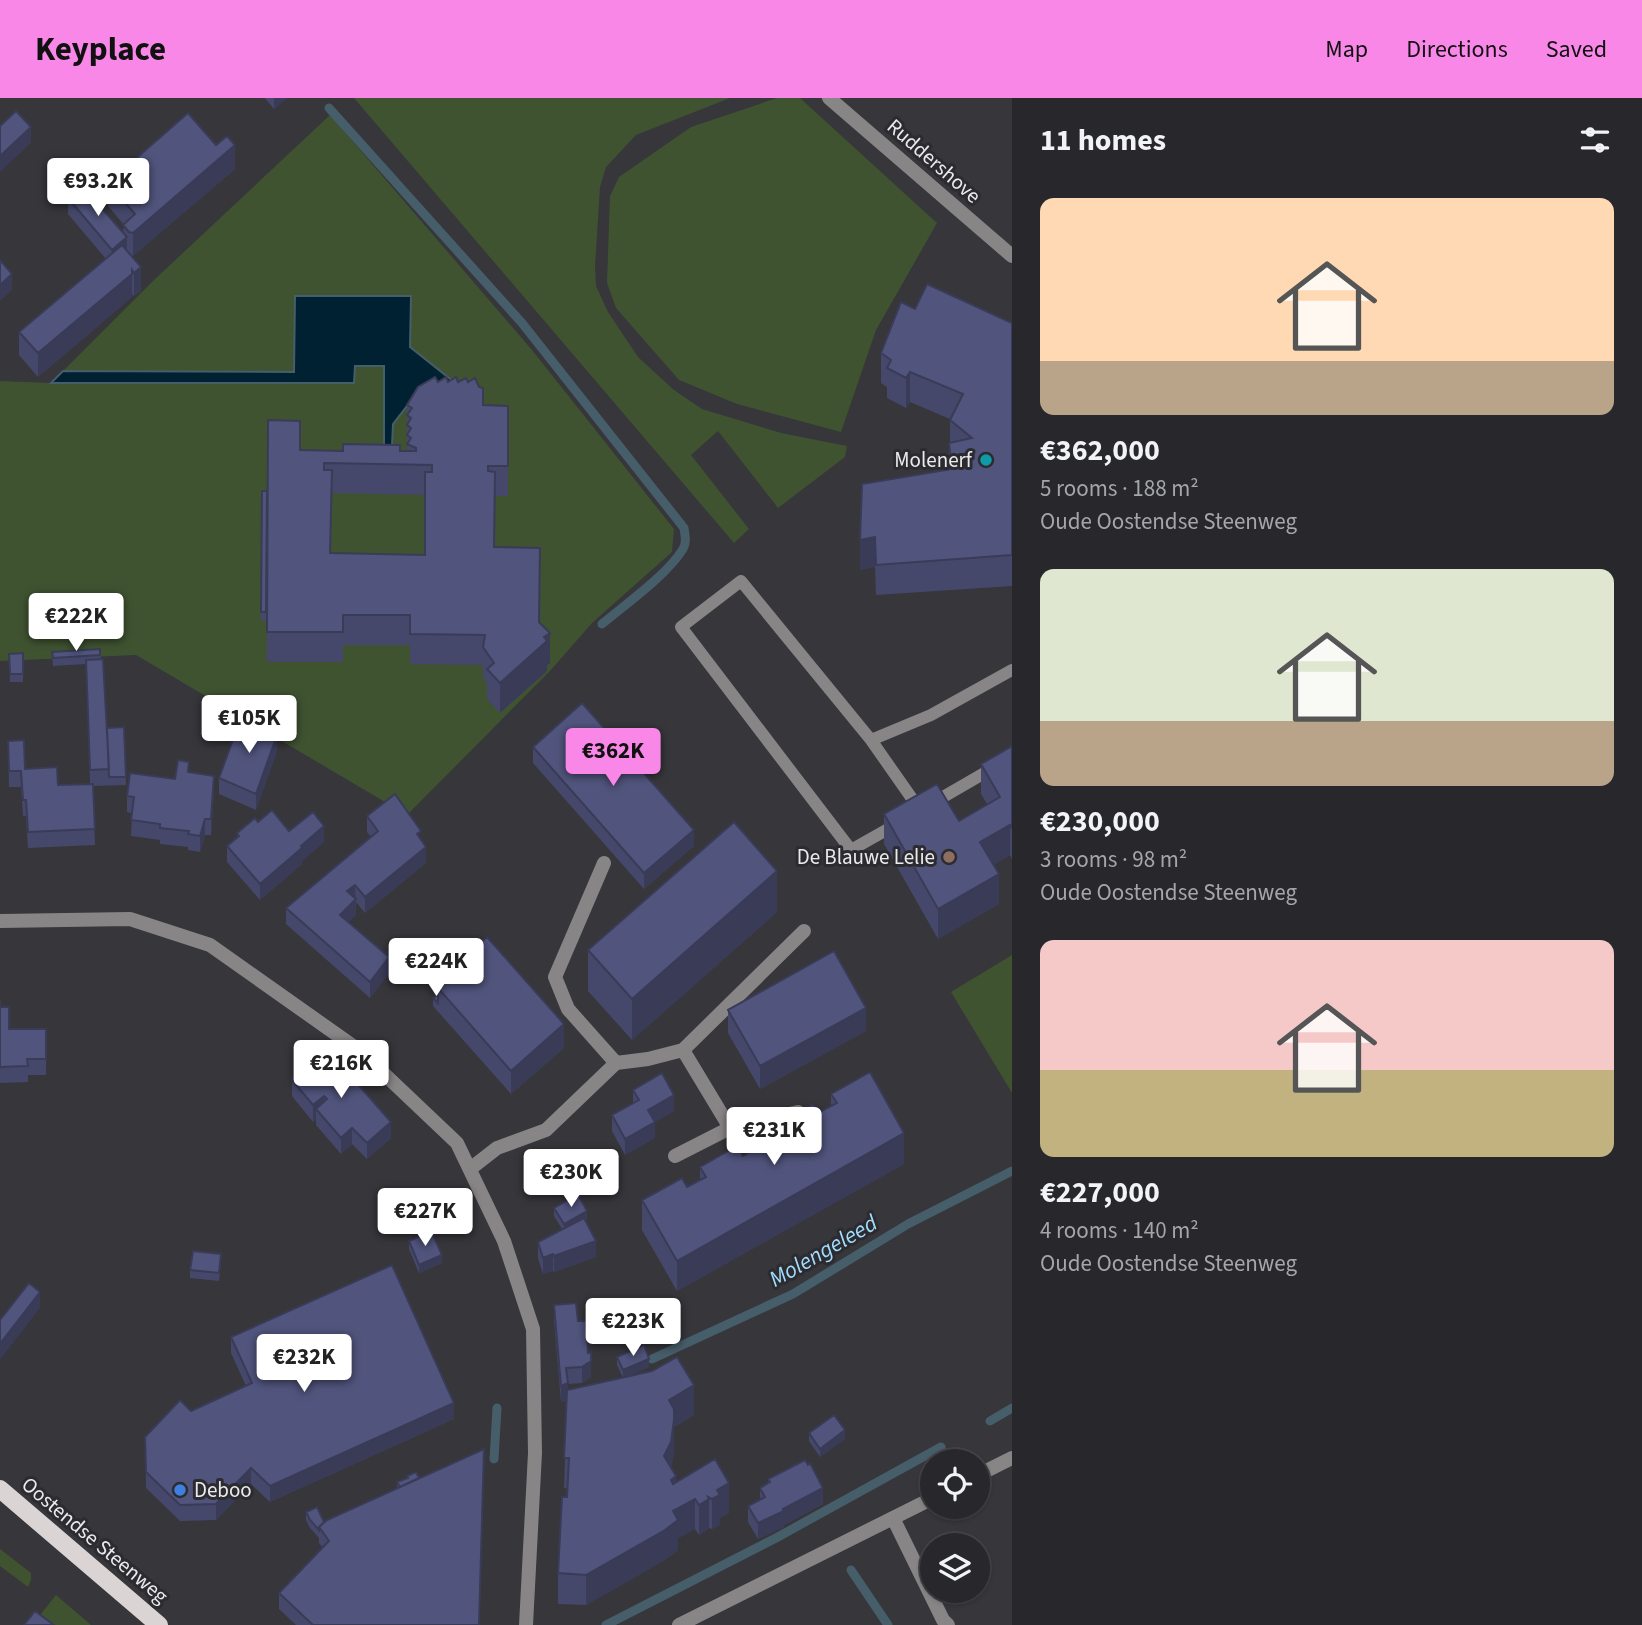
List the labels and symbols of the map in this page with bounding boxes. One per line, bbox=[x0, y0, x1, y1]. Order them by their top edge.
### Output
street label: Ruddershove bbox=[880, 112, 988, 210]
pin: €93.2K bbox=[41, 158, 155, 218]
place label: Molenerf bbox=[894, 445, 973, 475]
marker: Molenerf bbox=[978, 452, 994, 468]
pin: €222K bbox=[27, 594, 125, 653]
pin: €105K bbox=[200, 696, 298, 755]
pin: €362K bbox=[564, 728, 662, 788]
place label: De Blauwe Lelie bbox=[797, 842, 935, 872]
marker: De Blauwe Lelie bbox=[941, 849, 957, 865]
pin: €224K bbox=[387, 939, 485, 998]
pin: €216K bbox=[292, 1040, 390, 1100]
pin: €231K bbox=[725, 1108, 823, 1167]
pin: €230K bbox=[522, 1150, 620, 1209]
pin: €227K bbox=[376, 1188, 474, 1248]
water label: Molengeleed bbox=[763, 1206, 884, 1295]
pin: €223K bbox=[584, 1298, 682, 1358]
pin: €232K bbox=[255, 1334, 353, 1394]
street label: Oostendse Steenweg bbox=[15, 1470, 175, 1611]
place label: Deboo bbox=[194, 1475, 252, 1505]
marker: Deboo bbox=[172, 1482, 188, 1498]

